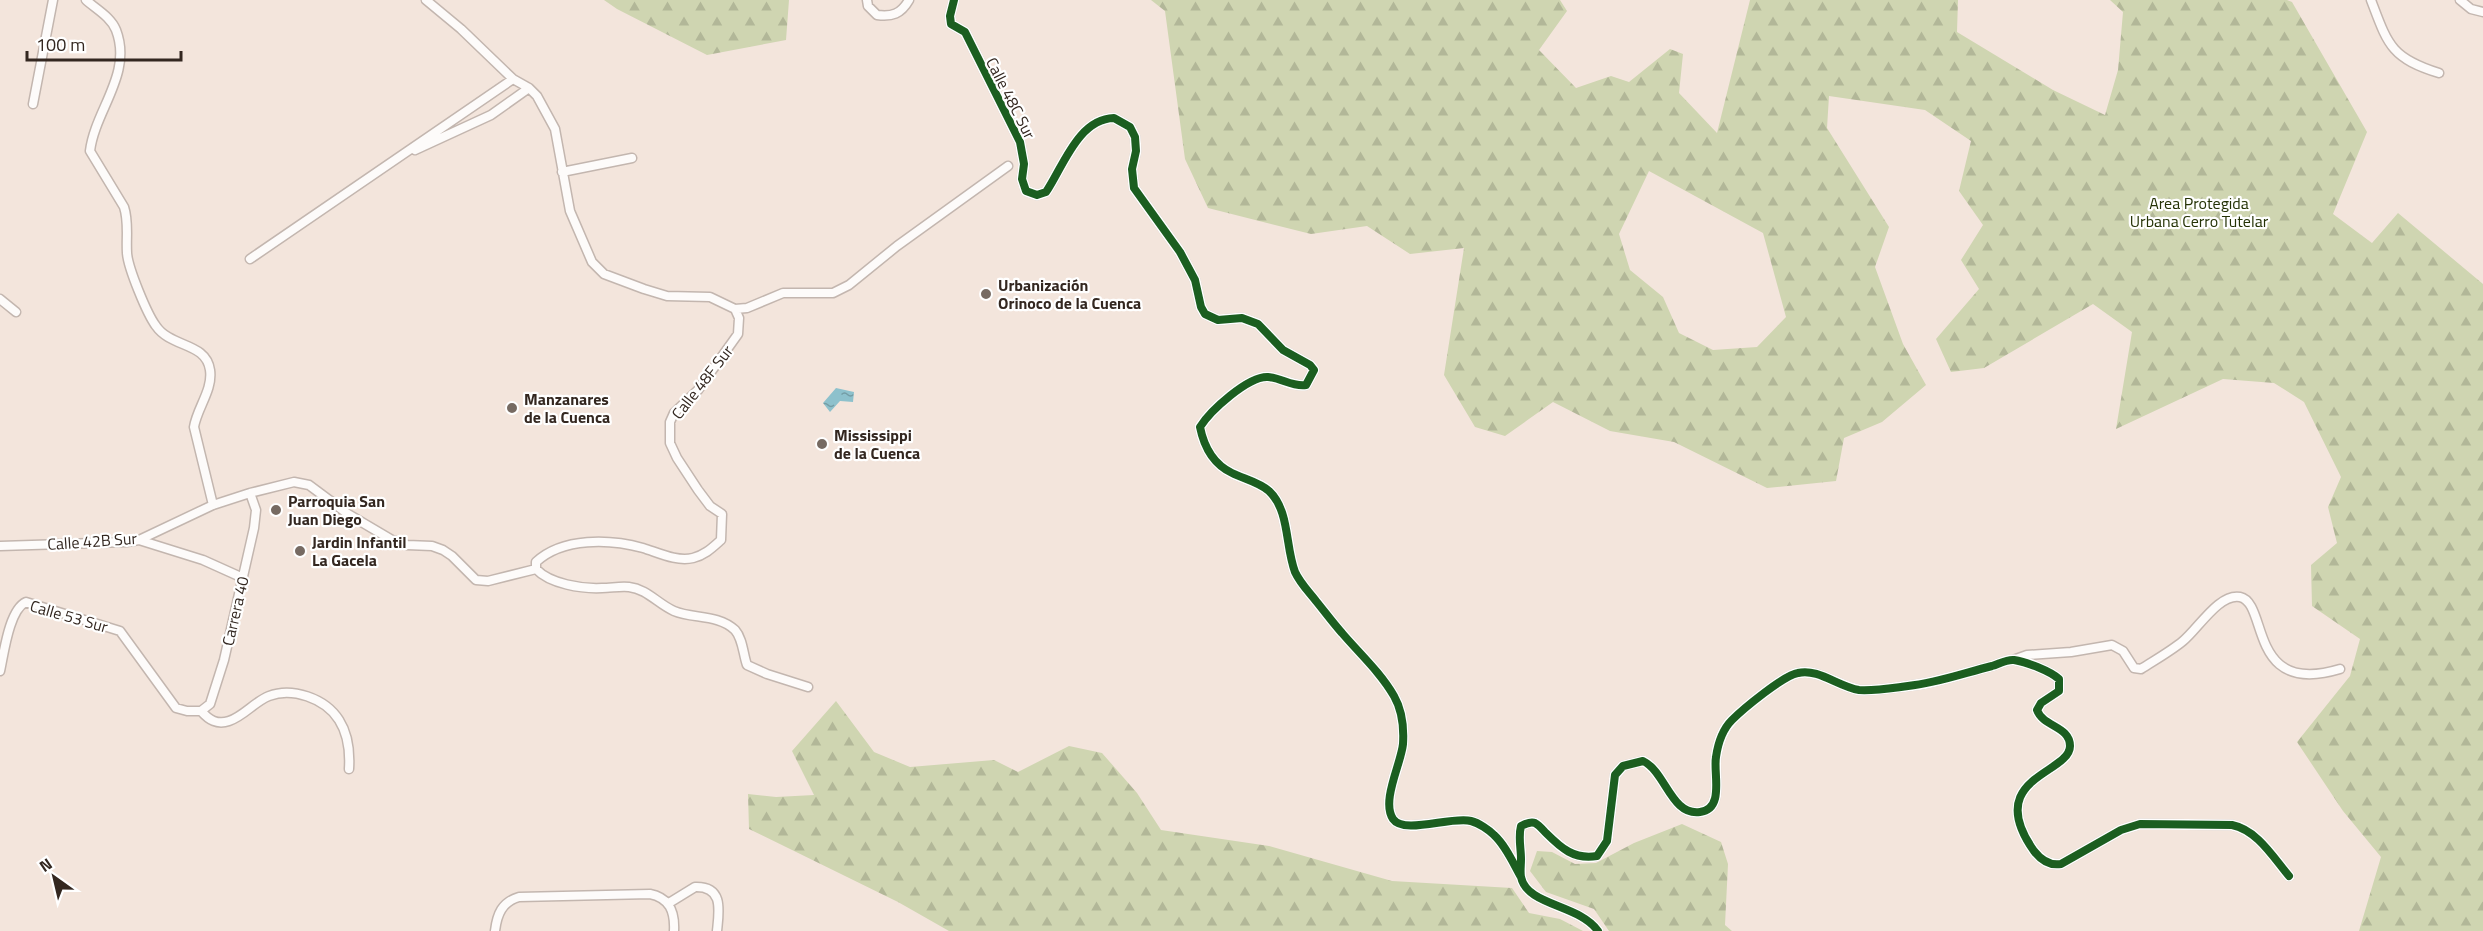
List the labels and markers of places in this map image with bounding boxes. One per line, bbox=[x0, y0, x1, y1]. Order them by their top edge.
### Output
place label: Urbanización Orinoco de la Cuenca bbox=[998, 273, 1141, 315]
marker: Urbanización Orinoco de la Cuenca bbox=[979, 287, 993, 301]
place label: Manzanares de la Cuenca bbox=[524, 387, 610, 429]
marker: Manzanares de la Cuenca bbox=[505, 401, 519, 415]
place label: Mississippi de la Cuenca bbox=[834, 423, 920, 465]
marker: Mississippi de la Cuenca bbox=[815, 437, 829, 451]
place label: Parroquia San Juan Diego bbox=[288, 489, 385, 531]
marker: Parroquia San Juan Diego bbox=[269, 503, 283, 517]
place label: Jardin Infantil La Gacela bbox=[312, 530, 407, 572]
marker: Jardin Infantil La Gacela bbox=[293, 544, 307, 558]

